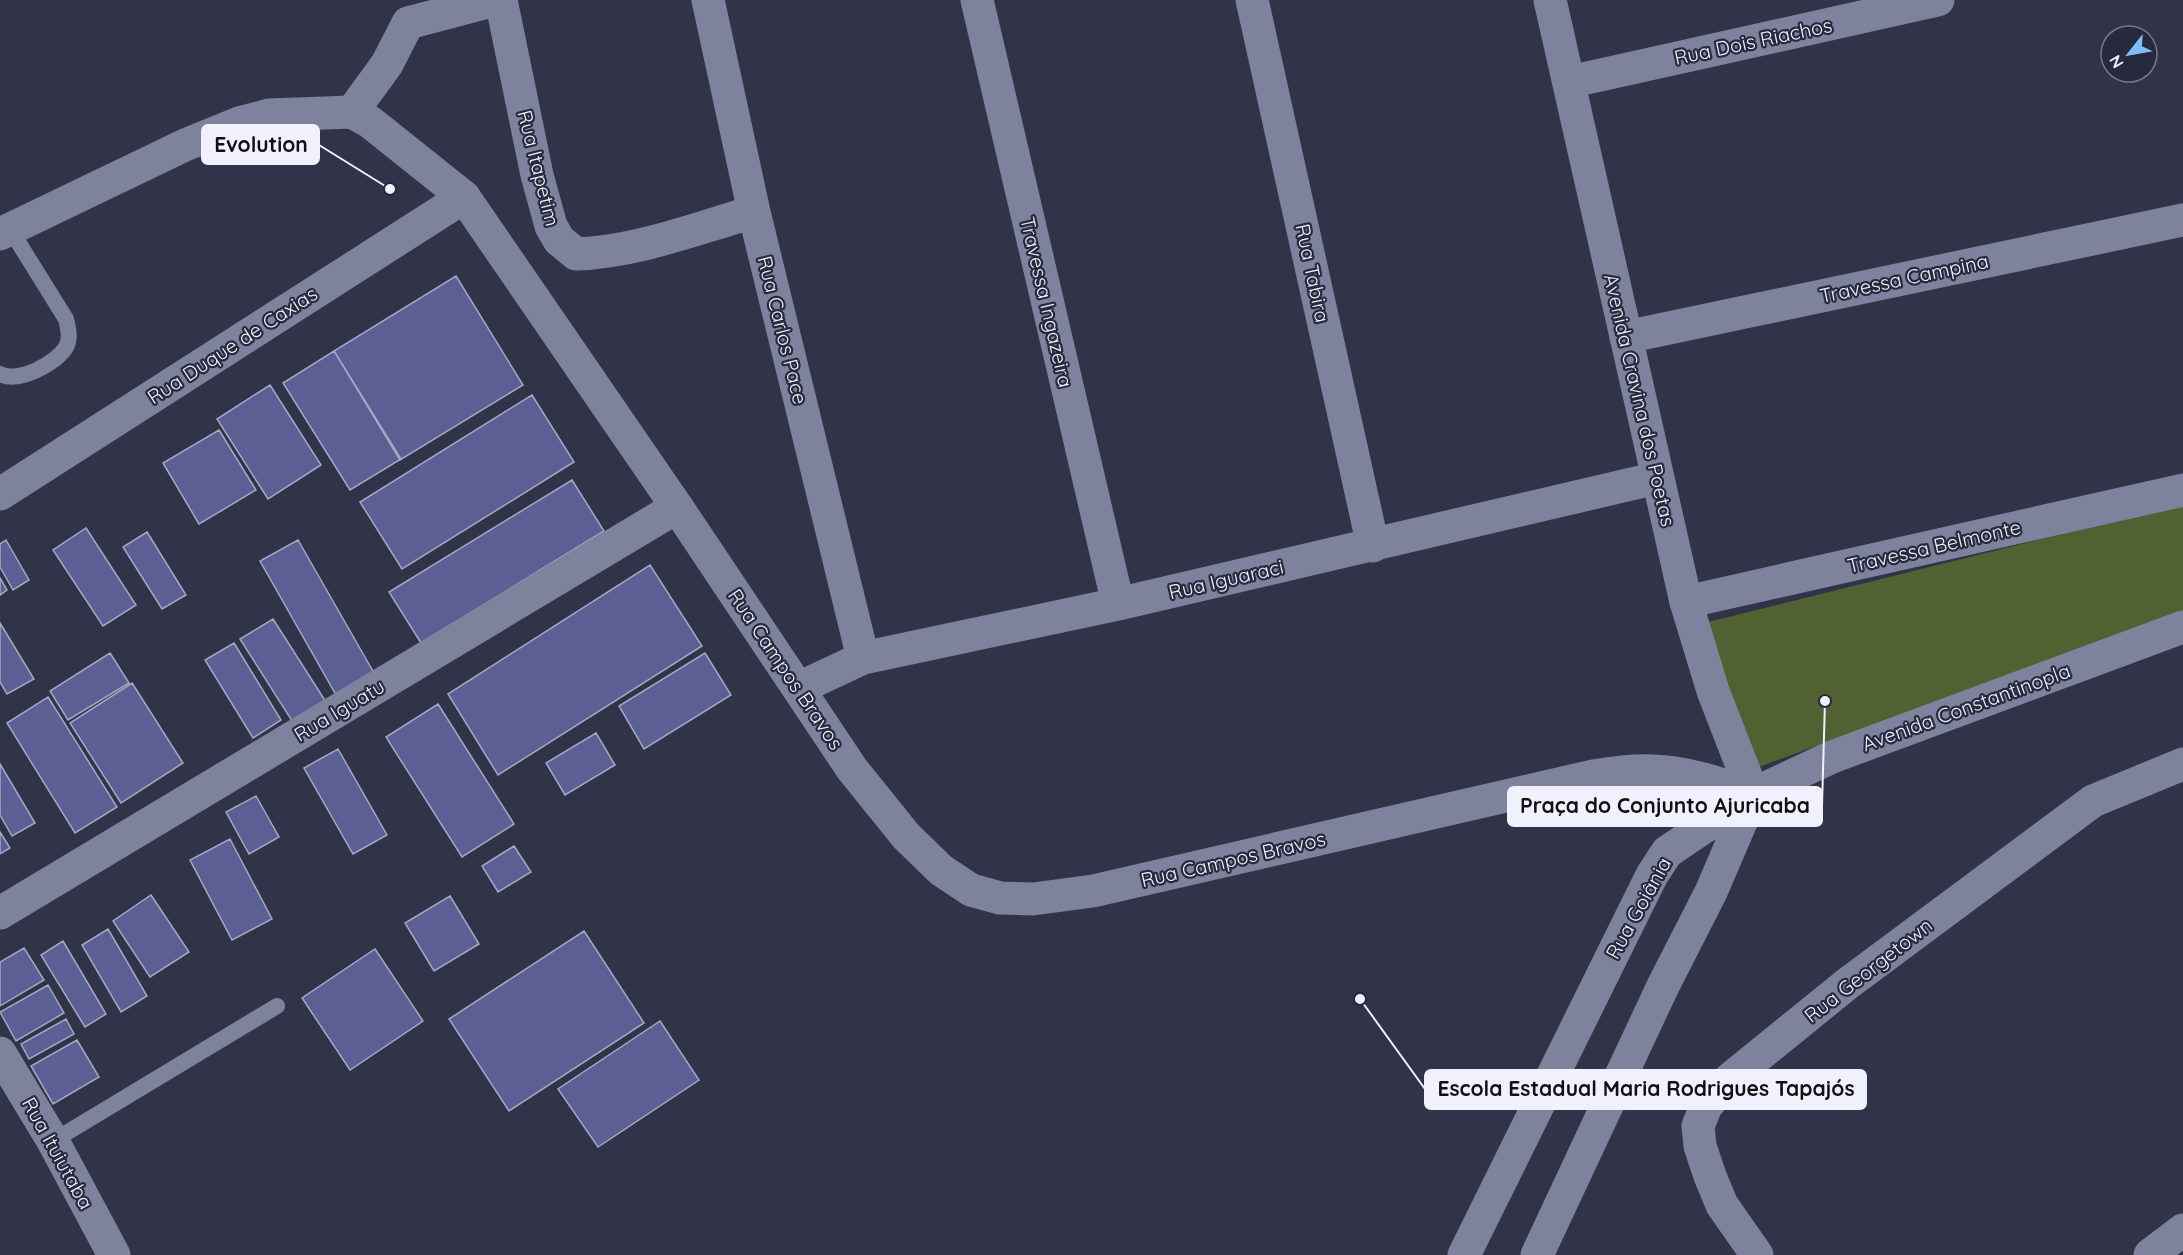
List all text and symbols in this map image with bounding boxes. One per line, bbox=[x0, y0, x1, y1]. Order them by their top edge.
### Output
street label: Rua Dois Riachos bbox=[1672, 12, 1834, 70]
north arrow bbox=[2099, 24, 2159, 84]
text: N bbox=[2105, 52, 2128, 72]
street label: Rua Itapetim bbox=[513, 107, 565, 229]
callout: Evolution bbox=[202, 125, 319, 164]
text: Evolution bbox=[214, 131, 308, 157]
street label: Travessa Ingazeira bbox=[1015, 214, 1079, 390]
street label: Rua Tabira bbox=[1290, 221, 1336, 325]
street label: Travessa Campina bbox=[1817, 248, 1991, 308]
street label: Rua Carlos Pace bbox=[752, 253, 814, 407]
street label: Avenida Cravina dos Poetas bbox=[1599, 271, 1681, 529]
street label: Rua Duque de Caxias bbox=[142, 281, 322, 409]
street label: Travessa Belmonte bbox=[1845, 514, 2023, 578]
street label: Rua Iguaraci bbox=[1166, 554, 1286, 604]
street label: Rua Campos Bravos bbox=[723, 584, 849, 754]
street label: Avenida Constantinopla bbox=[1858, 658, 2074, 756]
street label: Rua Iguatu bbox=[289, 673, 389, 747]
callout: Praça do Conjunto Ajuricaba bbox=[1508, 787, 1822, 826]
text: Praça do Conjunto Ajuricaba bbox=[1520, 792, 1810, 818]
street label: Rua Campos Bravos bbox=[1138, 826, 1328, 892]
street label: Rua Goiânia bbox=[1600, 853, 1676, 963]
street label: Rua Georgetown bbox=[1799, 912, 1937, 1028]
callout: Escola Estadual Maria Rodrigues Tapajós bbox=[1425, 1070, 1866, 1109]
text: Escola Estadual Maria Rodrigues Tapajós bbox=[1437, 1075, 1855, 1101]
street label: Rua Ituiutaba bbox=[17, 1093, 99, 1213]

